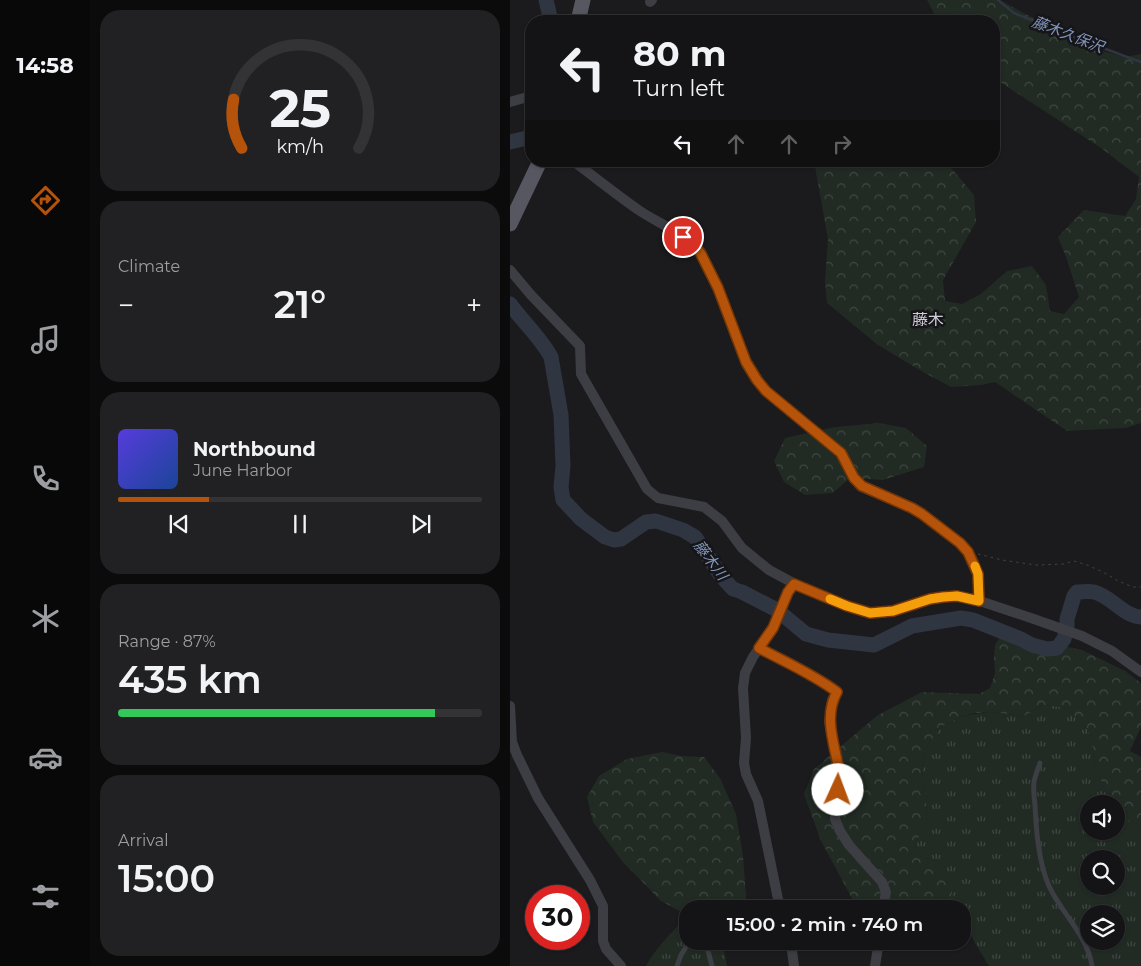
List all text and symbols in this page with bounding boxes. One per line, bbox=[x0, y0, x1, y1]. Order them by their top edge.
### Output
water label: 藤木久保沢 bbox=[1030, 12, 1108, 57]
text: 80 m bbox=[633, 32, 727, 75]
icon: left bbox=[550, 35, 615, 100]
text: 14:58 bbox=[16, 52, 74, 79]
text: Turn left bbox=[633, 75, 725, 102]
text: 25 bbox=[269, 77, 331, 140]
icon: left bbox=[669, 130, 697, 158]
icon: ahead bbox=[722, 130, 750, 158]
icon: ahead bbox=[775, 130, 803, 158]
icon: right bbox=[828, 130, 856, 158]
text: km/h bbox=[276, 136, 324, 157]
icon: directions bbox=[28, 183, 63, 218]
pin bbox=[662, 216, 704, 258]
icon: arrive bbox=[669, 223, 697, 251]
text: Climate bbox=[118, 257, 180, 276]
text: 21° bbox=[274, 281, 326, 328]
text: − bbox=[118, 288, 134, 322]
text: + bbox=[466, 288, 482, 322]
district label: 藤木 bbox=[912, 310, 944, 329]
icon: music bbox=[28, 322, 63, 357]
text: Northbound bbox=[193, 438, 316, 461]
icon: phone bbox=[28, 461, 63, 496]
text: June Harbor bbox=[193, 461, 292, 480]
icon: previous bbox=[165, 510, 193, 538]
icon: pause bbox=[286, 510, 314, 538]
icon: next bbox=[407, 510, 435, 538]
water label: 藤木川 bbox=[690, 536, 733, 585]
icon: climate bbox=[28, 601, 63, 636]
text: Range · 87% bbox=[118, 632, 216, 651]
text: 435 km bbox=[118, 656, 262, 703]
icon: car bbox=[28, 740, 63, 775]
position arrow bbox=[811, 763, 863, 815]
map controls bbox=[1080, 795, 1125, 950]
button: sound bbox=[1080, 795, 1125, 840]
text: Arrival bbox=[118, 831, 168, 850]
button: search bbox=[1080, 850, 1125, 895]
text: 15:00 bbox=[118, 855, 215, 902]
icon: filters bbox=[28, 879, 63, 914]
speed limit sign: 30 bbox=[525, 885, 590, 950]
button: layers bbox=[1080, 905, 1125, 950]
text: 15:00 · 2 min · 740 m bbox=[727, 913, 923, 936]

